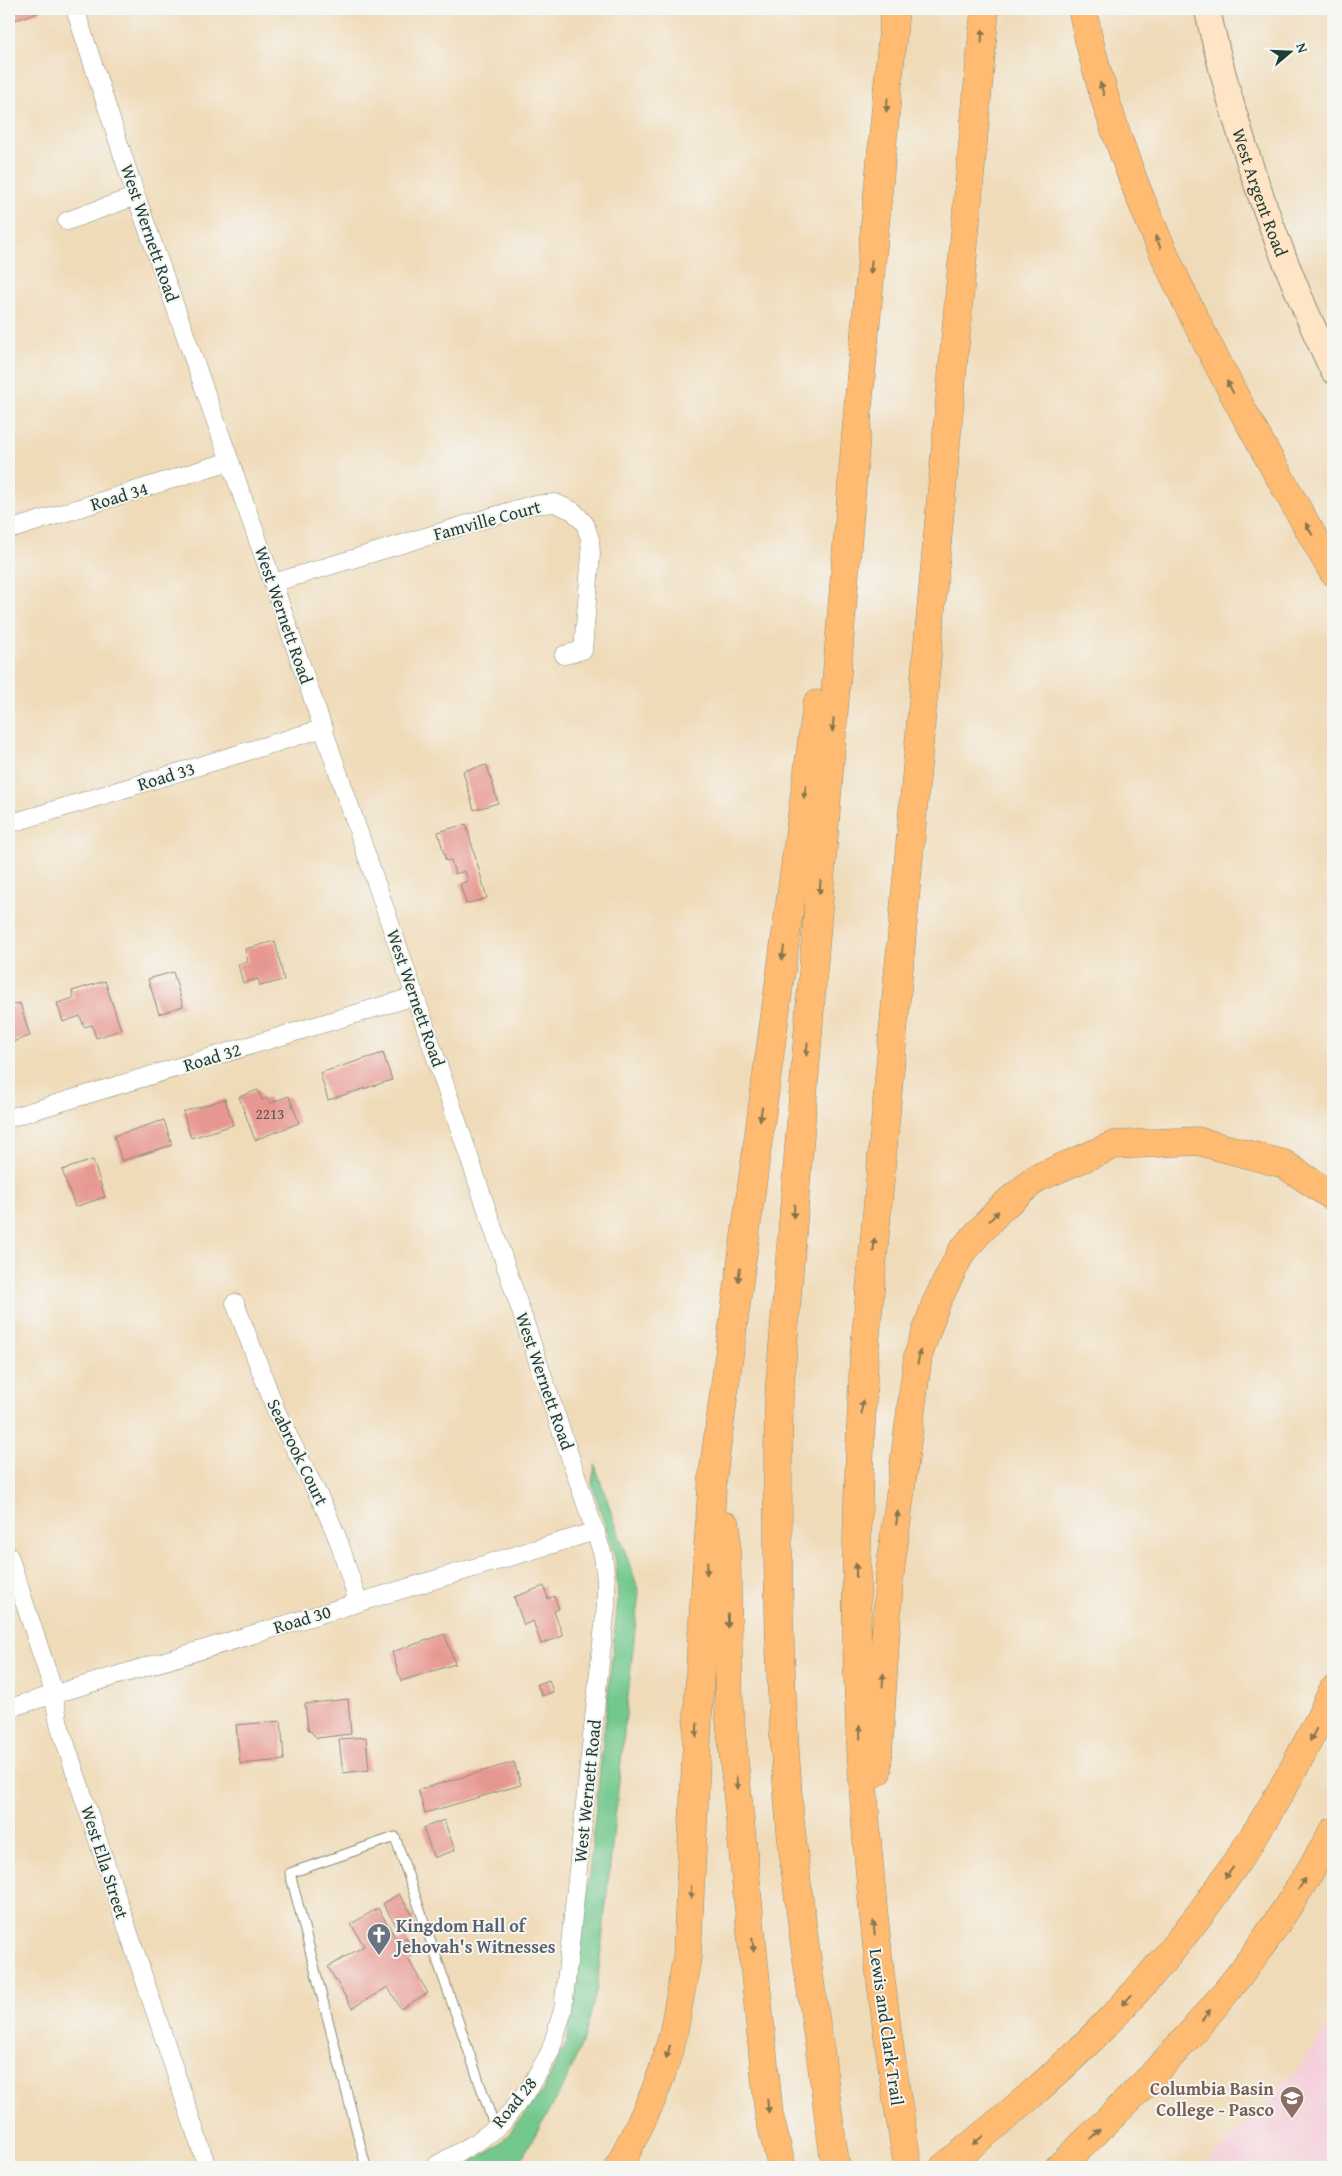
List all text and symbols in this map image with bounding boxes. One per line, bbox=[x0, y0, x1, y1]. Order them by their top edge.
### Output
one-way arrow bbox=[978, 28, 986, 44]
north arrow bbox=[1264, 28, 1314, 78]
text: N bbox=[1291, 40, 1313, 56]
one-way arrow bbox=[1098, 82, 1105, 97]
one-way arrow bbox=[882, 98, 890, 114]
street label: West Argent Road bbox=[1226, 125, 1296, 261]
street label: West Wernett Road bbox=[114, 161, 186, 306]
one-way arrow bbox=[1153, 235, 1161, 249]
one-way arrow bbox=[867, 259, 875, 275]
one-way arrow bbox=[1225, 381, 1234, 394]
street label: Road 34 bbox=[87, 474, 151, 518]
street label: Famville Court bbox=[430, 493, 544, 547]
one-way arrow bbox=[1305, 522, 1314, 536]
street label: West Wernett Road bbox=[248, 543, 320, 688]
one-way arrow bbox=[829, 717, 837, 733]
street label: Road 33 bbox=[134, 754, 198, 798]
one-way arrow bbox=[801, 784, 809, 800]
one-way arrow bbox=[816, 879, 824, 895]
street label: West Wernett Road bbox=[380, 926, 452, 1071]
one-way arrow bbox=[779, 945, 787, 961]
street label: Road 32 bbox=[180, 1035, 244, 1079]
one-way arrow bbox=[803, 1041, 811, 1057]
house number: 2213 bbox=[256, 1103, 284, 1124]
one-way arrow bbox=[757, 1106, 765, 1122]
one-way arrow bbox=[790, 1203, 798, 1219]
one-way arrow bbox=[988, 1210, 1000, 1222]
one-way arrow bbox=[871, 1237, 879, 1253]
one-way arrow bbox=[735, 1267, 743, 1283]
street label: West Wernett Road bbox=[509, 1309, 581, 1454]
one-way arrow bbox=[915, 1350, 923, 1365]
street label: Seabrook Court bbox=[260, 1394, 336, 1511]
one-way arrow bbox=[858, 1399, 866, 1415]
one-way arrow bbox=[893, 1510, 901, 1526]
one-way arrow bbox=[702, 1560, 710, 1576]
one-way arrow bbox=[852, 1562, 860, 1578]
street label: Road 30 bbox=[270, 1597, 334, 1641]
one-way arrow bbox=[724, 1613, 732, 1629]
one-way arrow bbox=[879, 1672, 887, 1688]
street label: West Wernett Road bbox=[566, 1718, 608, 1864]
one-way arrow bbox=[693, 1722, 701, 1738]
one-way arrow bbox=[856, 1724, 864, 1740]
one-way arrow bbox=[1309, 1727, 1317, 1742]
one-way arrow bbox=[733, 1775, 741, 1791]
street label: West Ella Street bbox=[74, 1802, 136, 1923]
one-way arrow bbox=[1224, 1867, 1234, 1880]
one-way arrow bbox=[1297, 1878, 1306, 1891]
one-way arrow bbox=[686, 1884, 694, 1900]
place label: Kingdom Hall of Jehovah's Witnesses bbox=[393, 1912, 556, 1960]
one-way arrow bbox=[870, 1920, 878, 1936]
church icon: Kingdom Hall of Jehovah's Witnesses bbox=[366, 1922, 392, 1956]
one-way arrow bbox=[749, 1937, 757, 1953]
street label: Lewis and Clark Trail bbox=[863, 1947, 911, 2107]
one-way arrow bbox=[1121, 1993, 1133, 2005]
one-way arrow bbox=[1200, 2009, 1211, 2022]
one-way arrow bbox=[663, 2045, 671, 2060]
street label: Road 28 bbox=[485, 2071, 543, 2133]
place label: Columbia Basin College - Pasco bbox=[1150, 2075, 1274, 2123]
school or university icon: Columbia Basin College - Pasco bbox=[1279, 2085, 1305, 2119]
one-way arrow bbox=[765, 2099, 773, 2115]
one-way arrow bbox=[1088, 2128, 1100, 2140]
one-way arrow bbox=[971, 2134, 984, 2145]

